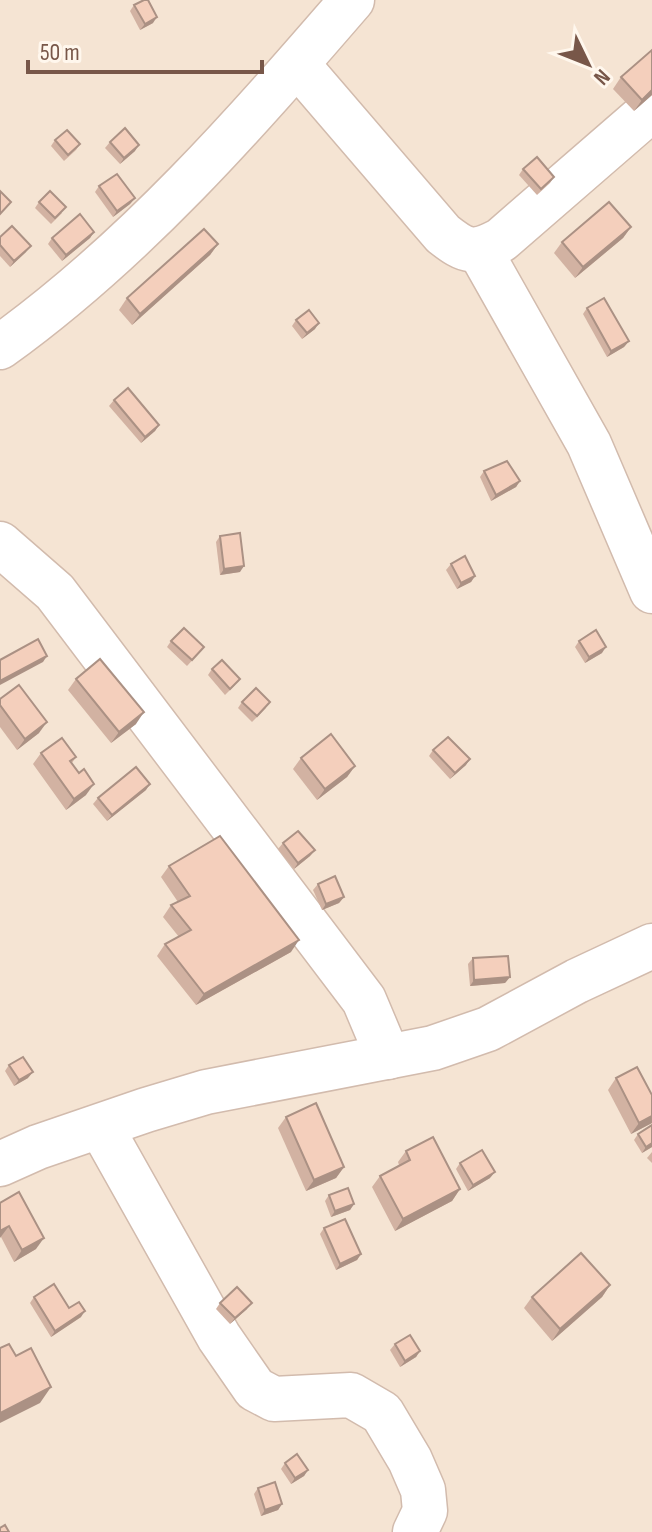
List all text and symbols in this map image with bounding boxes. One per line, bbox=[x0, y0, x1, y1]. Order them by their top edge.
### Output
scale bar bbox=[28, 24, 262, 74]
north arrow bbox=[548, 24, 628, 104]
text: 50 m bbox=[40, 38, 80, 67]
text: N bbox=[588, 63, 615, 90]

